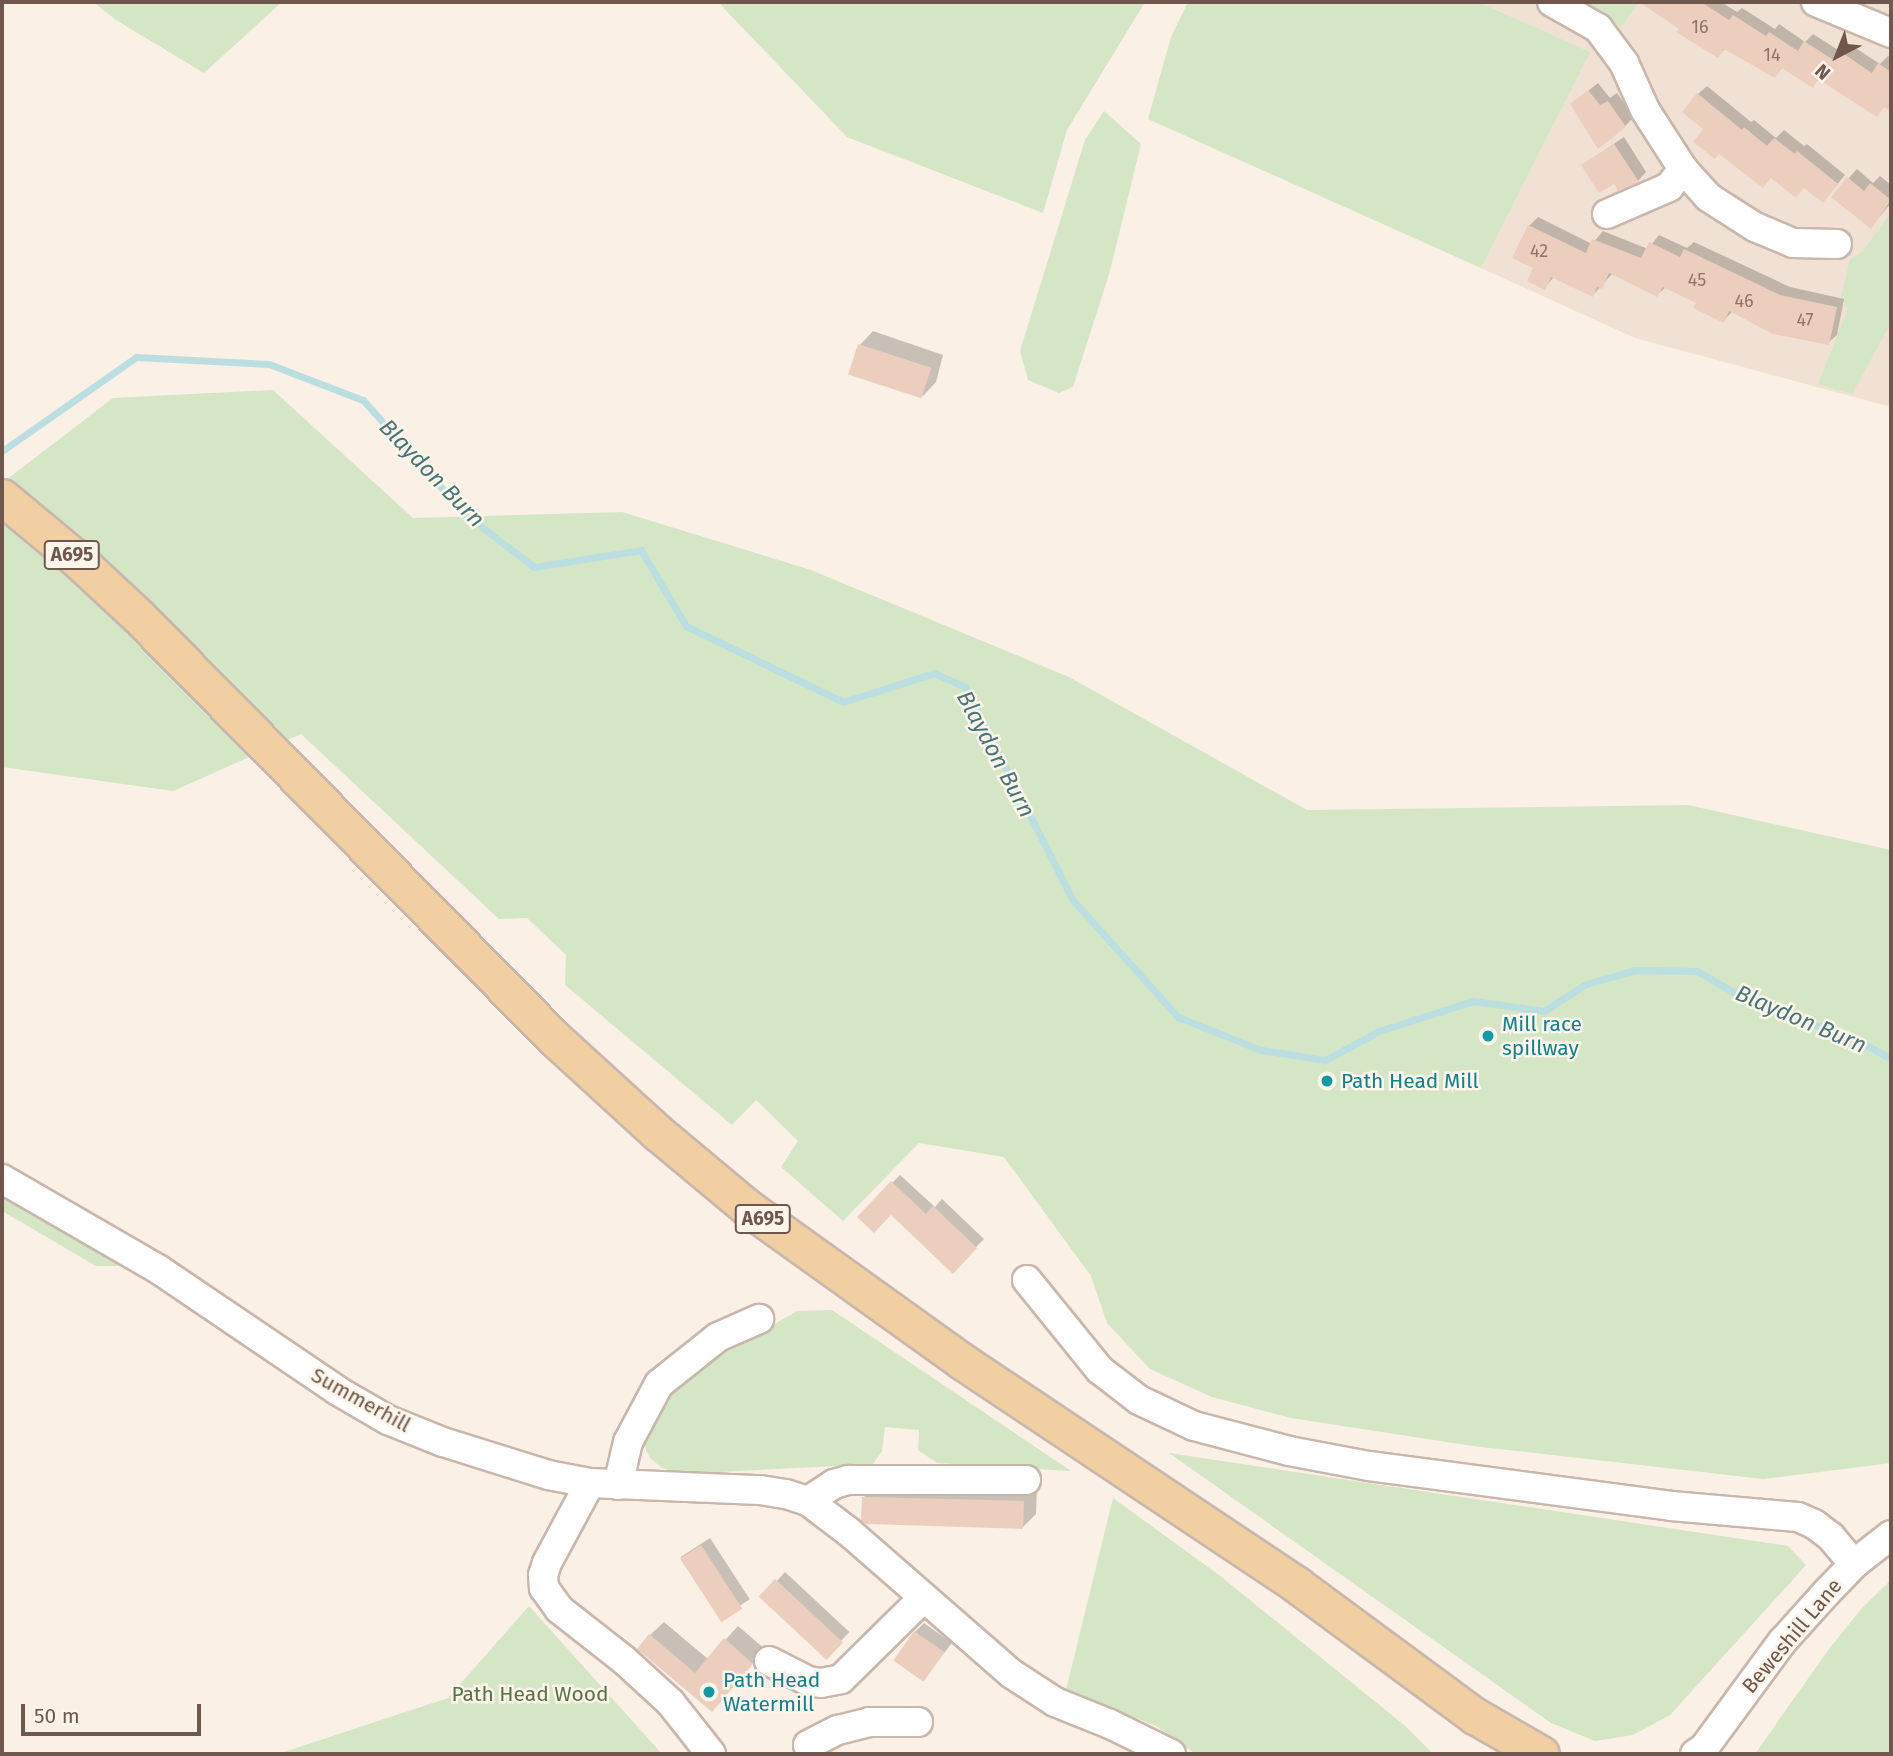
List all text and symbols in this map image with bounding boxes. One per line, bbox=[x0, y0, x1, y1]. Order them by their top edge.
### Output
house number: 16 bbox=[1691, 16, 1709, 38]
north arrow bbox=[1802, 21, 1872, 91]
house number: 14 bbox=[1763, 44, 1781, 66]
text: N bbox=[1810, 59, 1835, 85]
house number: 42 bbox=[1530, 240, 1548, 262]
house number: 45 bbox=[1688, 269, 1706, 291]
house number: 46 bbox=[1734, 290, 1754, 312]
house number: 47 bbox=[1796, 309, 1814, 331]
water label: Blaydon Burn bbox=[374, 413, 490, 533]
road number: A695 bbox=[42, 540, 102, 570]
water label: Blaydon Burn bbox=[951, 686, 1041, 822]
water label: Blaydon Burn bbox=[1731, 979, 1871, 1059]
place label: Mill race spillway bbox=[1502, 1011, 1582, 1061]
marker: Mill race spillway bbox=[1480, 1028, 1496, 1044]
place label: Path Head Mill bbox=[1341, 1068, 1479, 1094]
marker: Path Head Mill bbox=[1319, 1073, 1335, 1089]
road number: A695 bbox=[733, 1204, 793, 1234]
street label: Summerhill bbox=[307, 1362, 415, 1438]
street label: Beweshill Lane bbox=[1737, 1573, 1847, 1699]
place label: Path Head Watermill bbox=[723, 1667, 820, 1717]
park label: Path Head Wood bbox=[451, 1681, 609, 1707]
marker: Path Head Watermill bbox=[701, 1684, 717, 1700]
scale bar bbox=[24, 1690, 205, 1734]
text: 50 m bbox=[34, 1703, 80, 1729]

